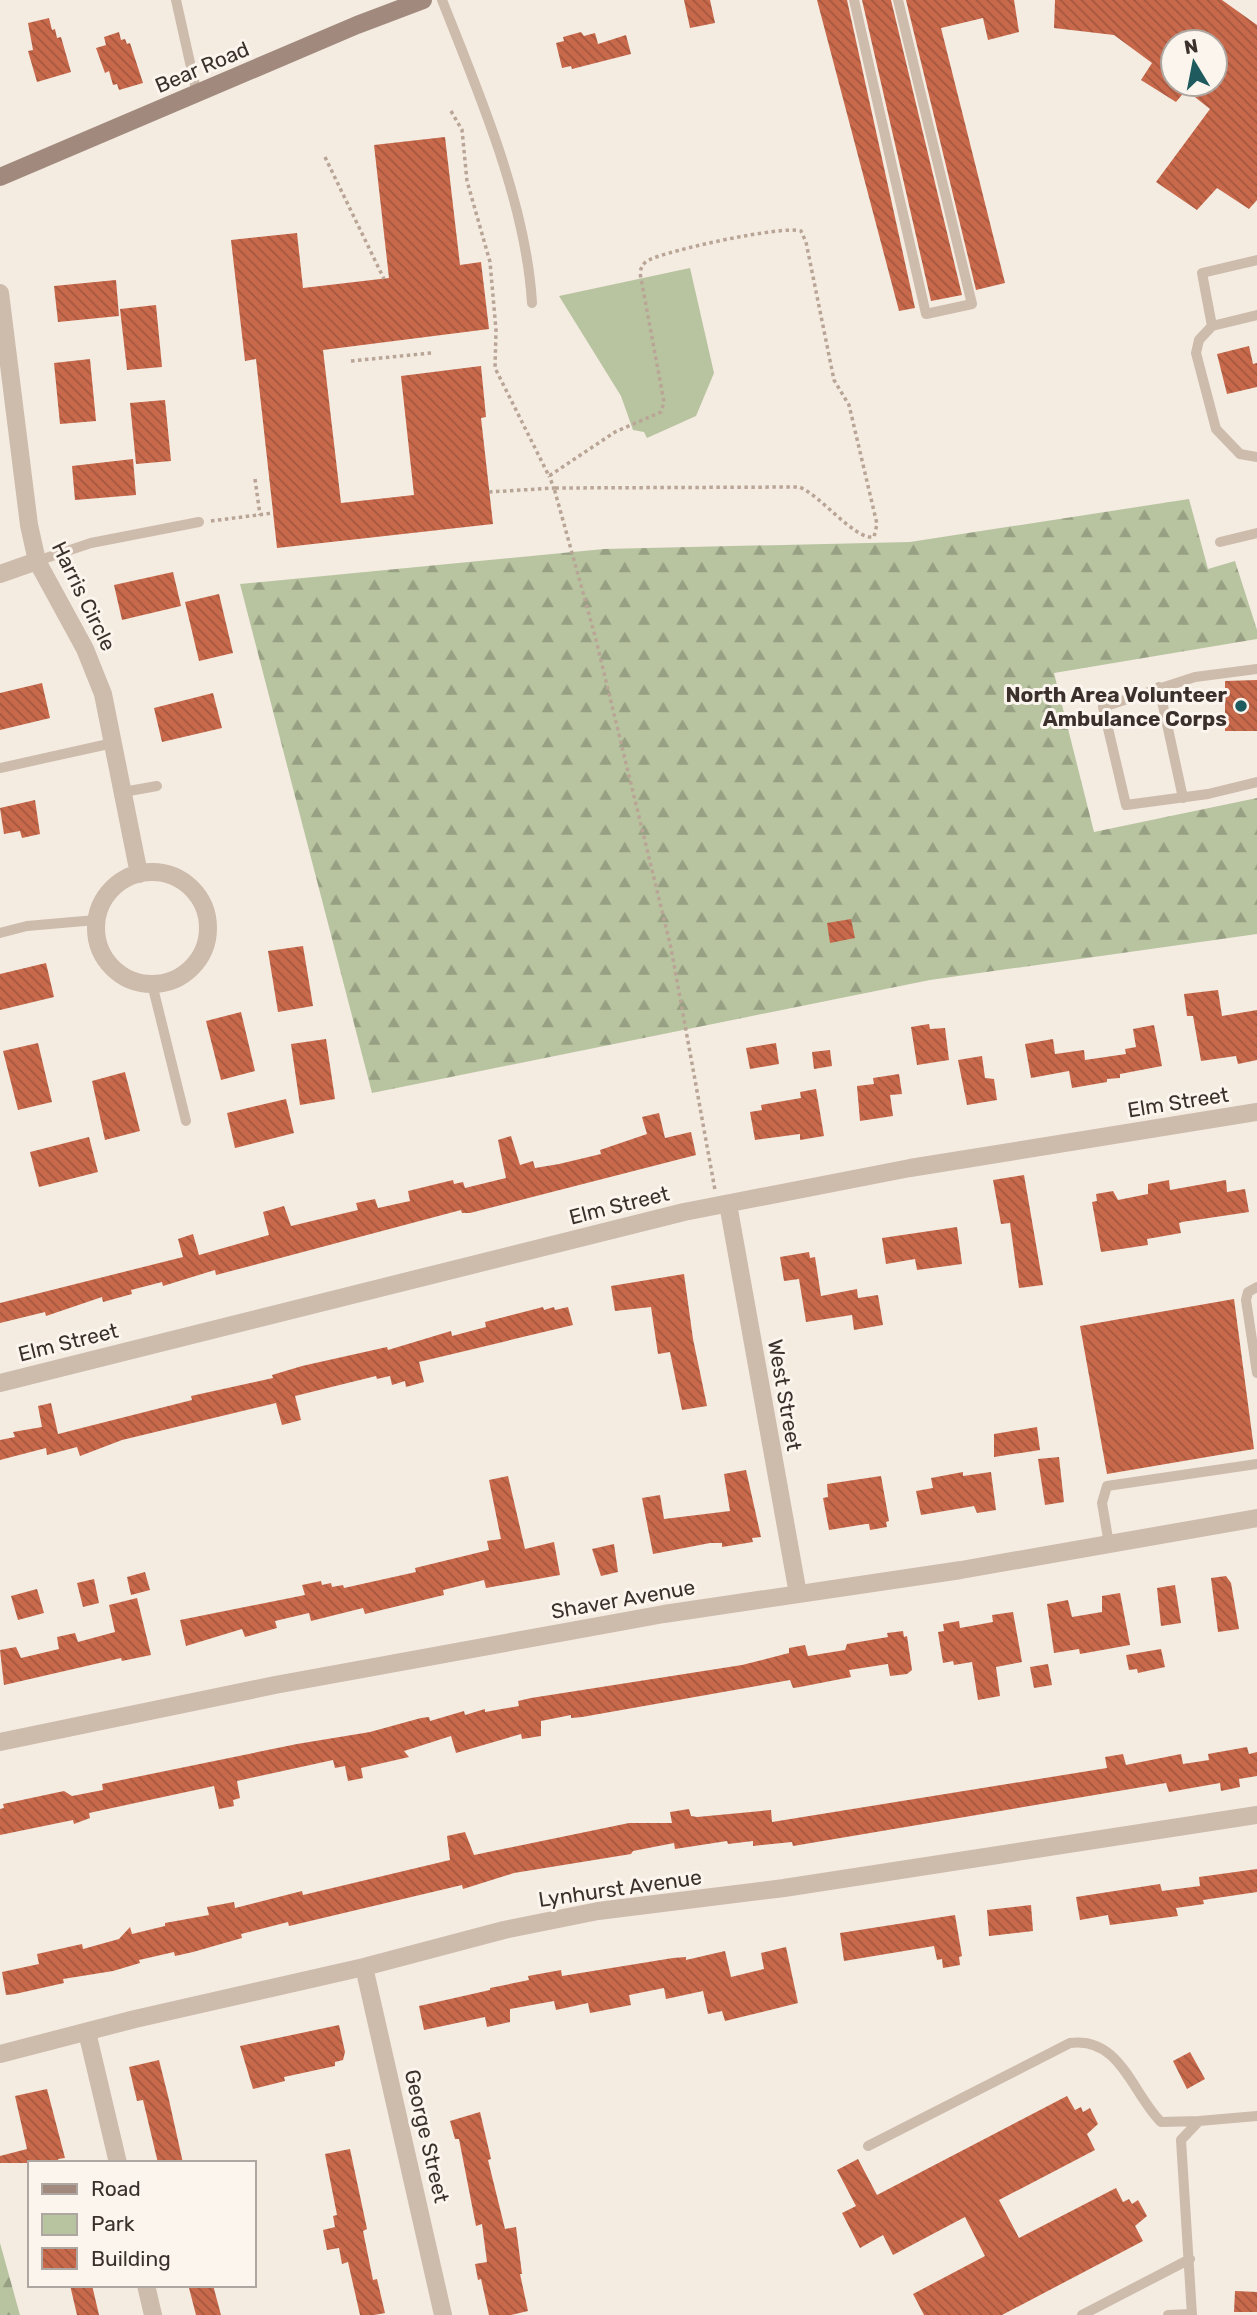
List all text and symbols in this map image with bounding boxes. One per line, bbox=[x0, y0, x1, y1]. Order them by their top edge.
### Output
north arrow bbox=[1159, 28, 1229, 98]
text: N bbox=[1182, 34, 1200, 59]
street label: Bear Road bbox=[151, 36, 253, 98]
street label: Harris Circle bbox=[47, 537, 121, 655]
place label: North Area Volunteer Ambulance Corps bbox=[1005, 682, 1227, 731]
marker: North Area Volunteer Ambulance Corps bbox=[1233, 698, 1249, 714]
street label: Elm Street bbox=[1125, 1082, 1231, 1122]
street label: Elm Street bbox=[566, 1180, 672, 1230]
street label: Elm Street bbox=[15, 1317, 121, 1367]
street label: West Street bbox=[763, 1337, 807, 1453]
street label: Shaver Avenue bbox=[549, 1574, 697, 1624]
street label: Lynhurst Avenue bbox=[537, 1864, 703, 1912]
street label: George Street bbox=[400, 2067, 454, 2205]
legend bbox=[28, 2161, 256, 2287]
text: Road bbox=[91, 2176, 141, 2201]
text: Park bbox=[91, 2211, 135, 2236]
text: Building bbox=[91, 2246, 171, 2271]

